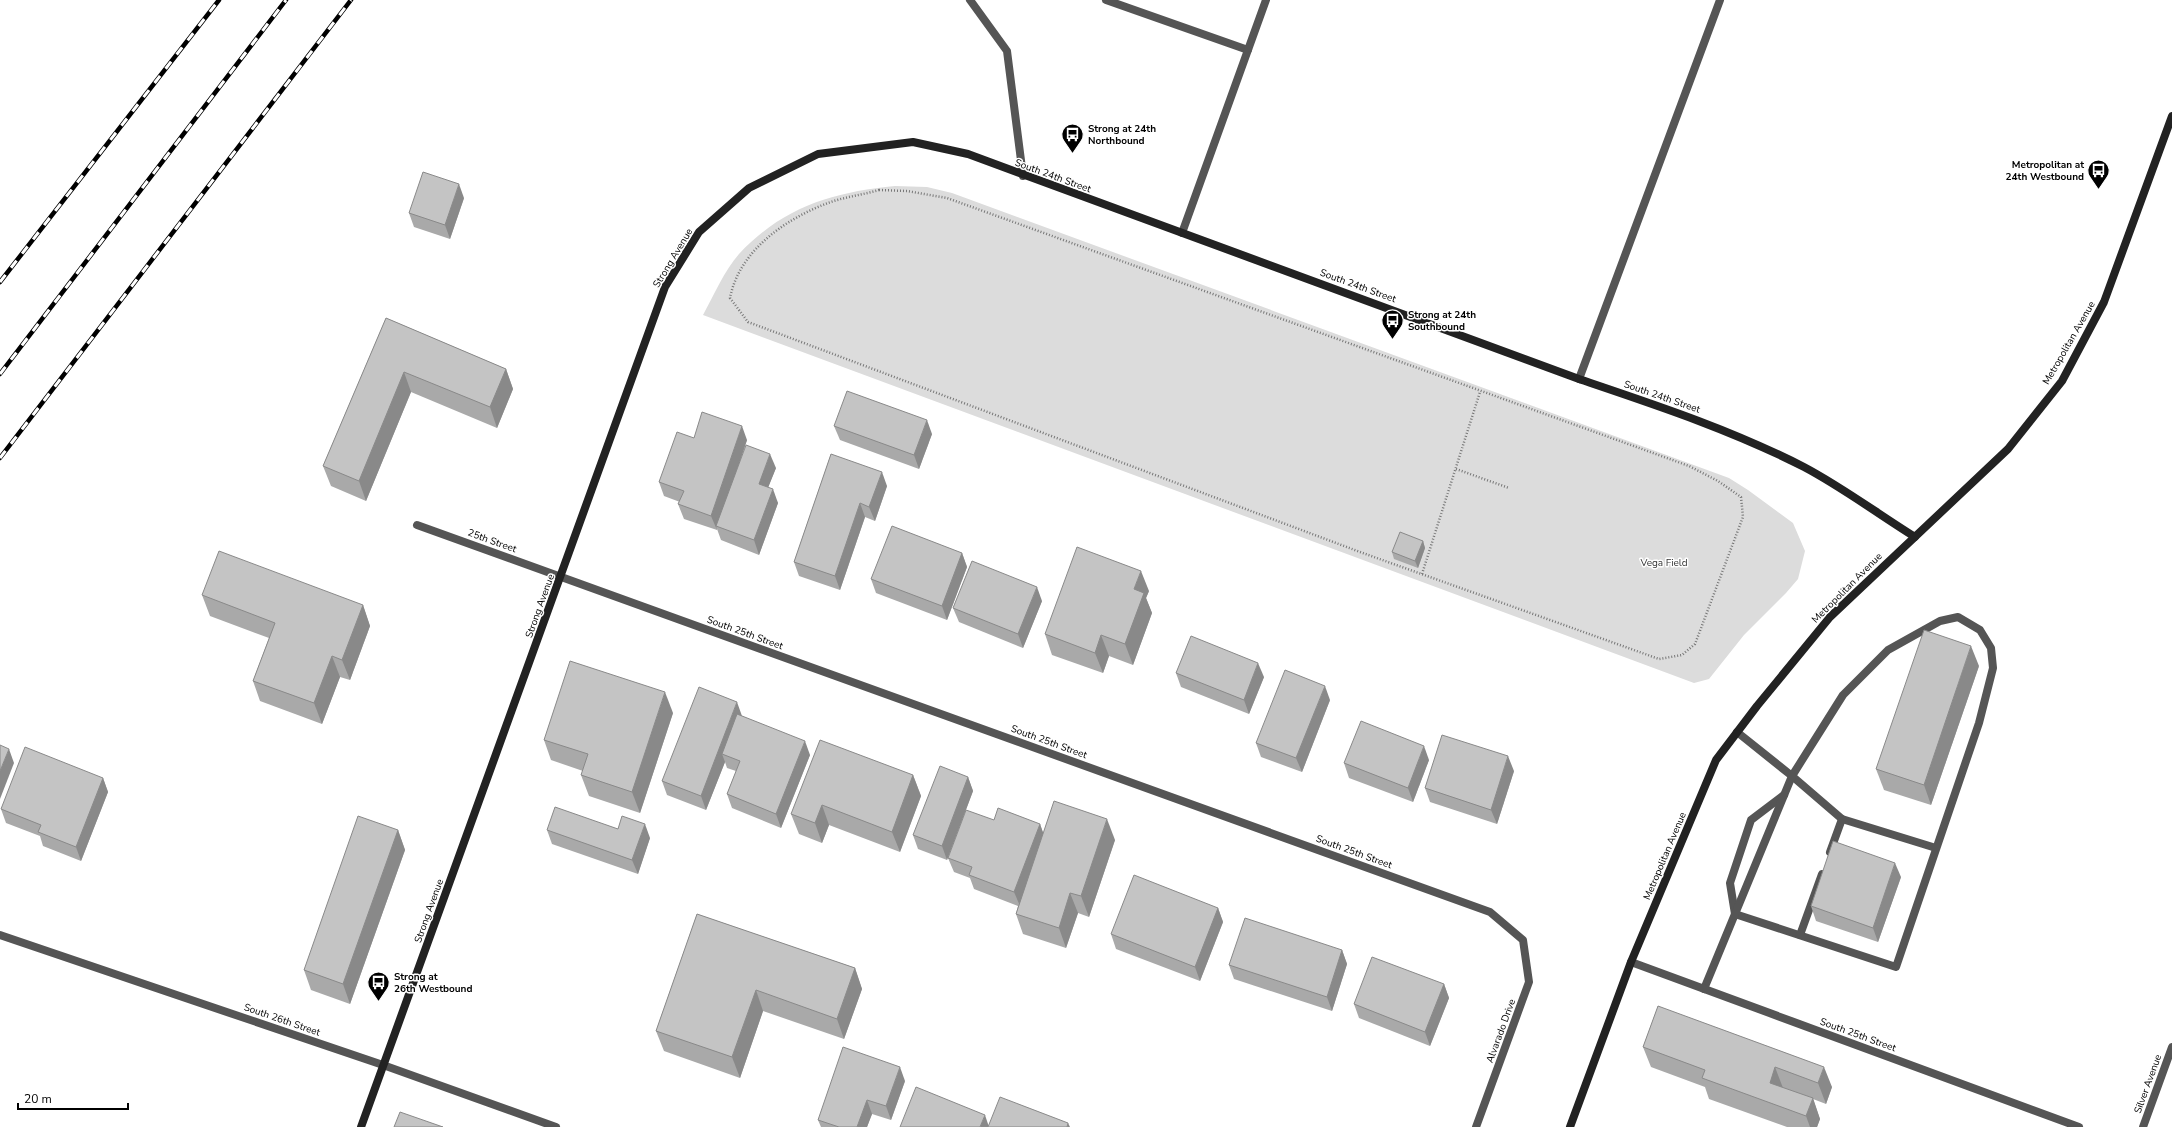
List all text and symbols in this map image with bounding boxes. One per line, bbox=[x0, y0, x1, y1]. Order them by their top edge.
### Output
bus stop icon: Strong at 24th Northbound bbox=[1059, 122, 1085, 155]
place label: Strong at 24th Northbound bbox=[1088, 122, 1156, 148]
street label: South 24th Street bbox=[1013, 156, 1093, 196]
place label: Metropolitan at 24th Westbound bbox=[2006, 158, 2084, 184]
bus stop icon: Metropolitan at 24th Westbound bbox=[2086, 158, 2112, 191]
street label: Strong Avenue bbox=[650, 226, 696, 290]
street label: South 24th Street bbox=[1318, 266, 1398, 306]
street label: Metropolitan Avenue bbox=[2039, 299, 2099, 387]
bus stop icon: Strong at 24th Southbound bbox=[1380, 308, 1406, 341]
place label: Strong at 24th Southbound bbox=[1408, 308, 1476, 334]
street label: South 24th Street bbox=[1622, 377, 1703, 417]
street label: 25th Street bbox=[466, 526, 519, 556]
street label: Metropolitan Avenue bbox=[1809, 550, 1885, 626]
park label: Vega Field bbox=[1639, 556, 1688, 570]
street label: Strong Avenue bbox=[522, 572, 558, 640]
street label: South 25th Street bbox=[705, 613, 785, 653]
street label: South 25th Street bbox=[1009, 722, 1089, 762]
street label: Metropolitan Avenue bbox=[1640, 810, 1690, 902]
street label: South 25th Street bbox=[1314, 832, 1394, 872]
street label: Strong Avenue bbox=[411, 877, 447, 945]
bus stop icon: Strong at 26th Westbound bbox=[365, 970, 391, 1003]
place label: Strong at 26th Westbound bbox=[394, 970, 472, 996]
street label: Alvarado Drive bbox=[1483, 997, 1519, 1065]
street label: South 26th Street bbox=[242, 1000, 323, 1040]
street label: South 25th Street bbox=[1818, 1015, 1898, 1055]
street label: Silver Avenue bbox=[2131, 1053, 2165, 1115]
scale bar bbox=[18, 1085, 128, 1111]
text: 20 m bbox=[24, 1091, 52, 1107]

